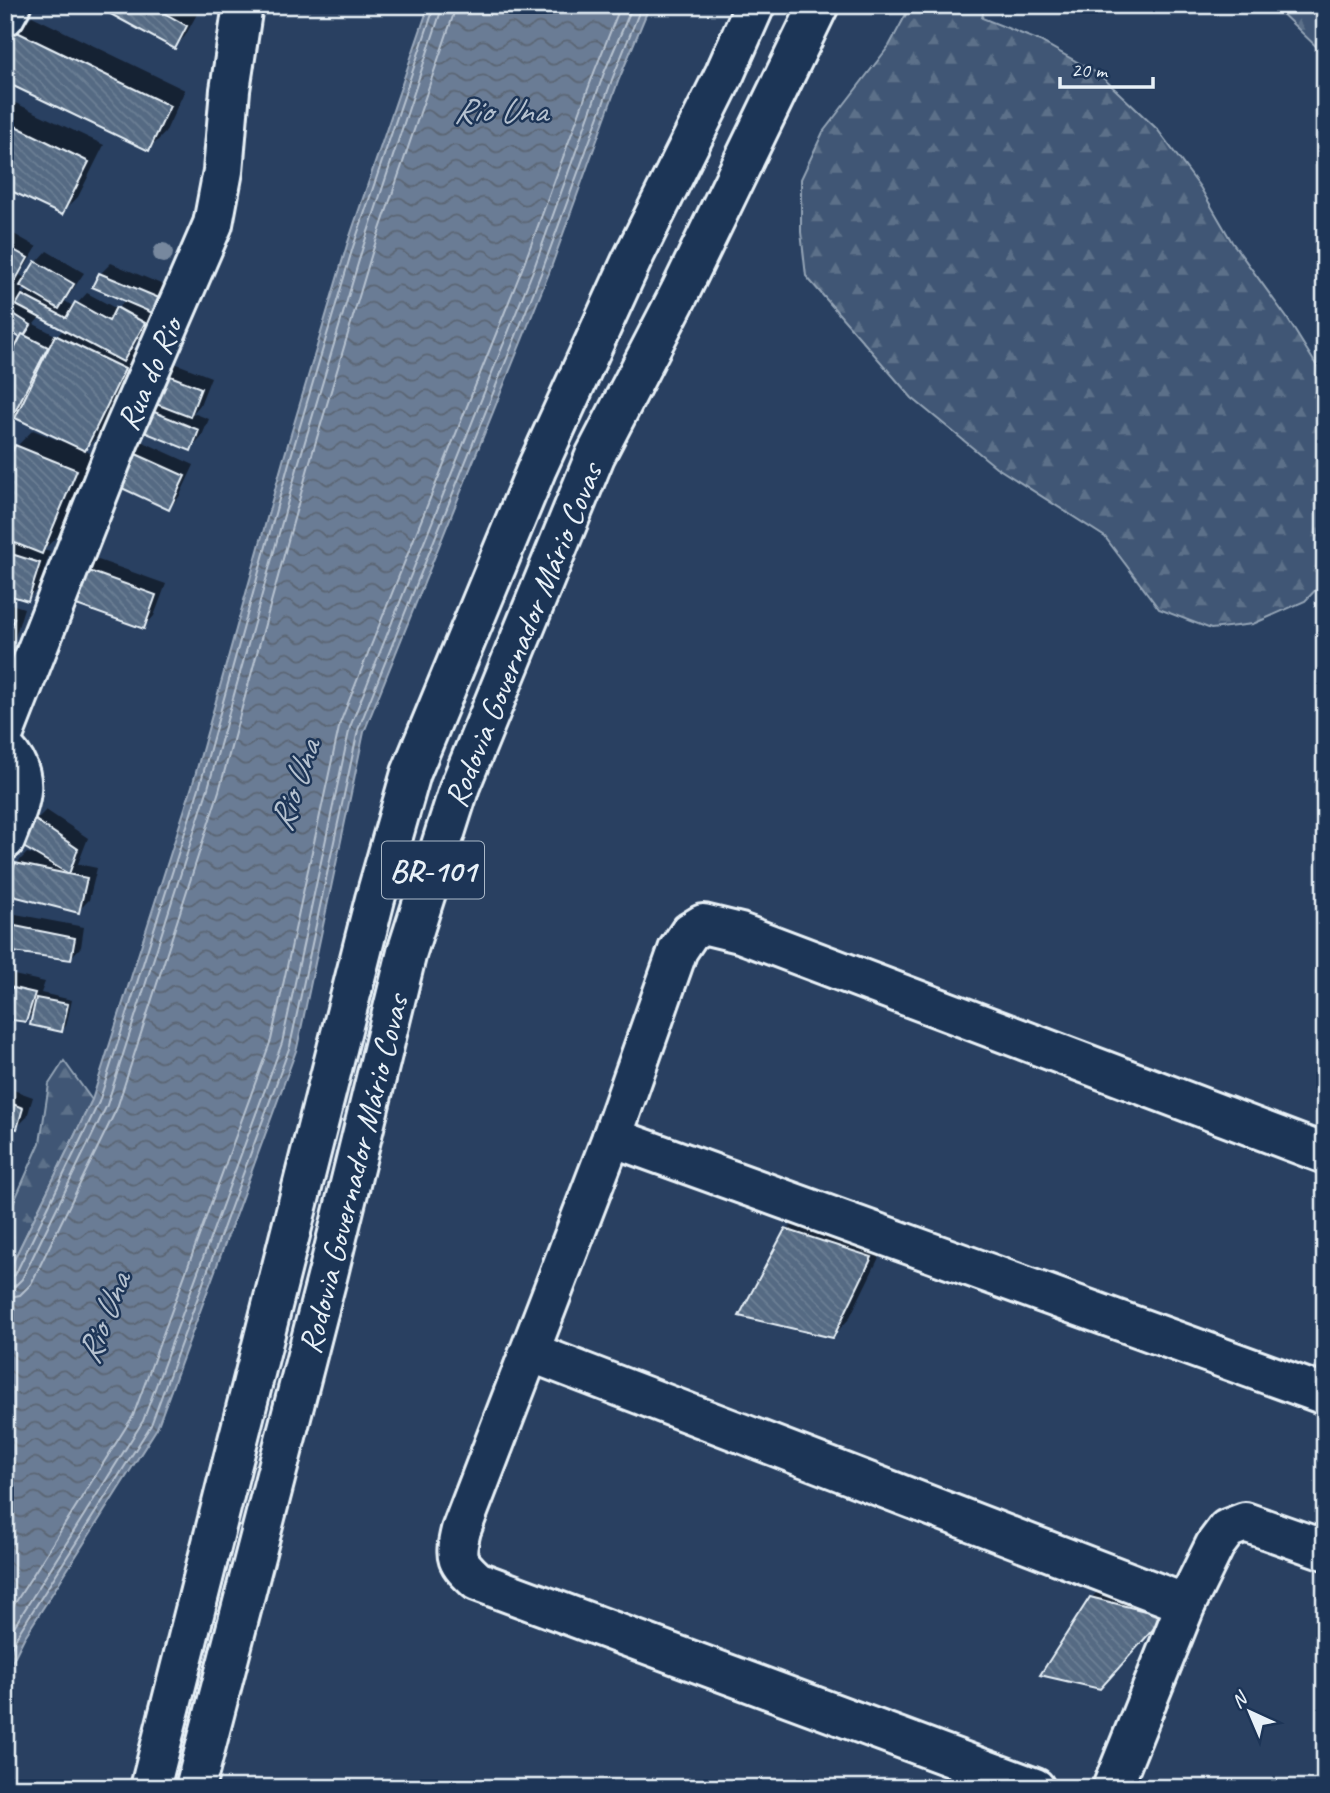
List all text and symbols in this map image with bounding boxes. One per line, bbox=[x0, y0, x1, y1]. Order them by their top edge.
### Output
scale bar bbox=[1060, 46, 1153, 90]
text: 20 m bbox=[1071, 57, 1109, 83]
water label: Rio Una bbox=[453, 88, 550, 133]
street label: Rua do Rio bbox=[106, 308, 193, 437]
street label: Rodovia Governador Mário Covas bbox=[435, 454, 613, 813]
water label: Rio Una bbox=[258, 730, 332, 837]
road number: BR-101 bbox=[382, 842, 484, 898]
street label: Rodovia Governador Mário Covas bbox=[288, 988, 418, 1358]
water label: Rio Una bbox=[66, 1263, 142, 1370]
north arrow bbox=[1214, 1678, 1284, 1748]
text: N bbox=[1226, 1686, 1254, 1713]

